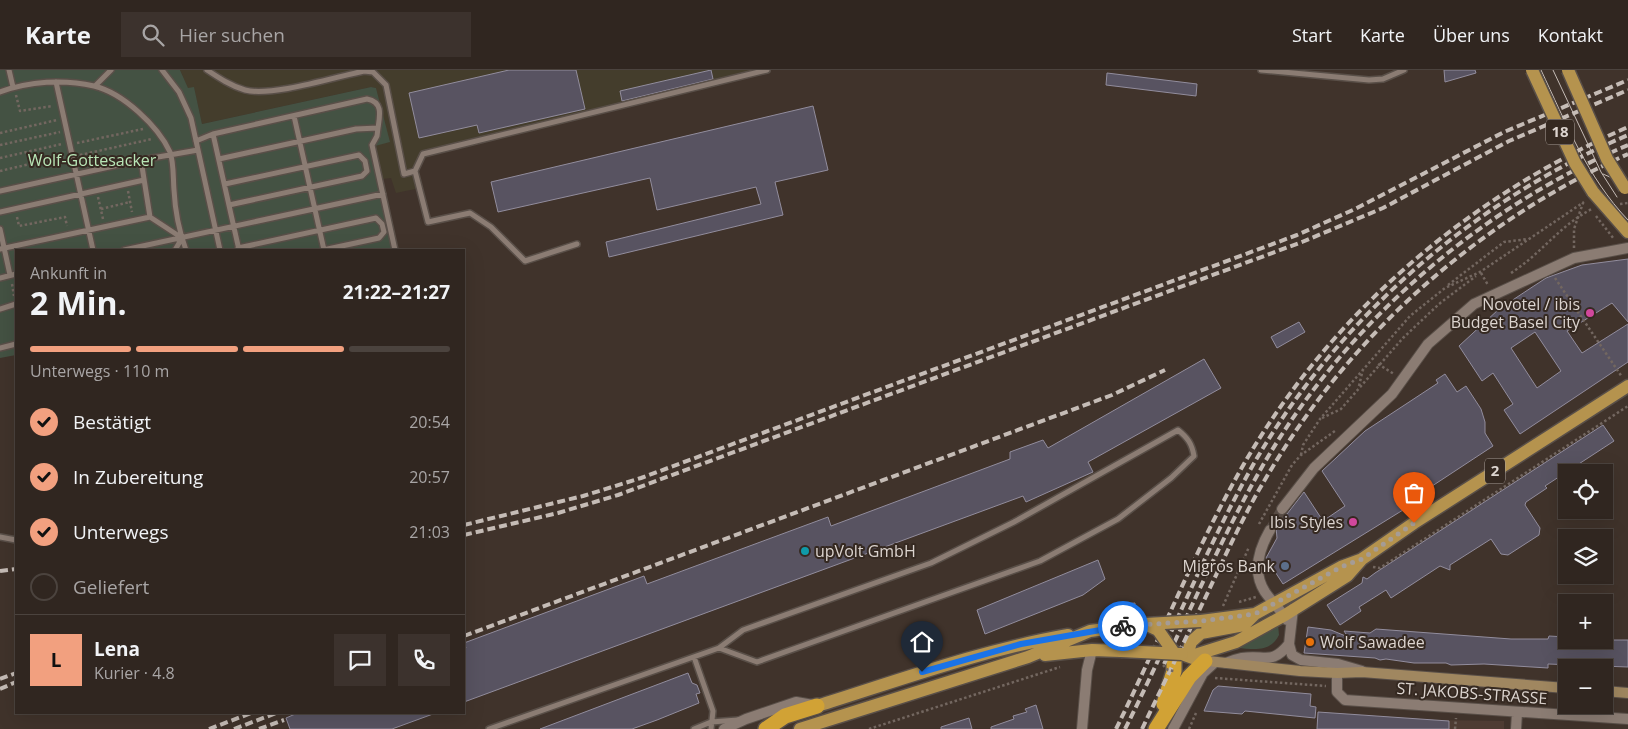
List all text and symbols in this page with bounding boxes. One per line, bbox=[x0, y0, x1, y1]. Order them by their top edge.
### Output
search box bbox=[121, 12, 471, 57]
text: Karte bbox=[25, 18, 91, 51]
icon: search bbox=[139, 21, 167, 49]
text: Hier suchen bbox=[179, 22, 285, 48]
text: Start bbox=[1292, 23, 1332, 47]
text: Karte bbox=[1360, 23, 1405, 47]
text: Über uns bbox=[1433, 23, 1510, 47]
text: Kontakt bbox=[1538, 23, 1603, 47]
road number: 18 bbox=[1546, 120, 1574, 144]
park label: Wolf-Gottesacker bbox=[28, 149, 157, 171]
text: Ankunft in bbox=[30, 262, 107, 284]
text: 21:22–21:27 bbox=[343, 279, 450, 305]
text: 2 Min. bbox=[30, 281, 127, 324]
place label: Novotel / ibis Budget Basel City bbox=[1451, 293, 1581, 333]
marker: Novotel / ibis Budget Basel City bbox=[1584, 307, 1596, 319]
text: Unterwegs · 110 m bbox=[30, 360, 169, 382]
icon: check bbox=[30, 408, 58, 436]
text: Bestätigt bbox=[73, 409, 151, 435]
text: 20:54 bbox=[409, 411, 450, 433]
road number: 2 bbox=[1485, 458, 1505, 484]
icon: check bbox=[30, 463, 58, 491]
text: In Zubereitung bbox=[73, 464, 203, 490]
map controls bbox=[1558, 464, 1613, 714]
button: locate bbox=[1558, 464, 1613, 519]
text: 20:57 bbox=[409, 466, 450, 488]
pin bbox=[1393, 472, 1435, 523]
icon: bag bbox=[1400, 479, 1428, 507]
place label: Ibis Styles bbox=[1270, 511, 1343, 533]
marker: Ibis Styles bbox=[1347, 516, 1359, 528]
icon: check bbox=[30, 518, 58, 546]
text: Unterwegs bbox=[73, 519, 168, 545]
text: 21:03 bbox=[409, 521, 450, 543]
button: layers bbox=[1558, 529, 1613, 584]
place label: upVolt GmbH bbox=[815, 540, 916, 562]
marker: upVolt GmbH bbox=[799, 545, 811, 557]
place label: Migros Bank bbox=[1182, 555, 1276, 577]
marker: Migros Bank bbox=[1279, 560, 1291, 572]
text: Geliefert bbox=[73, 574, 149, 600]
button: + bbox=[1558, 594, 1613, 649]
courier bbox=[1098, 601, 1148, 651]
icon: bike bbox=[1109, 612, 1137, 640]
pin bbox=[901, 621, 943, 672]
icon: home bbox=[908, 628, 936, 656]
place label: Wolf Sawadee bbox=[1320, 631, 1425, 653]
button: chat bbox=[334, 634, 386, 686]
button: phone bbox=[398, 634, 450, 686]
text: Lena bbox=[94, 636, 140, 662]
marker: Wolf Sawadee bbox=[1304, 636, 1316, 648]
text: L bbox=[51, 647, 61, 673]
button: − bbox=[1558, 659, 1613, 714]
text: Kurier · 4.8 bbox=[94, 662, 175, 684]
street label: ST. JAKOBS-STRASSE bbox=[1396, 677, 1548, 709]

